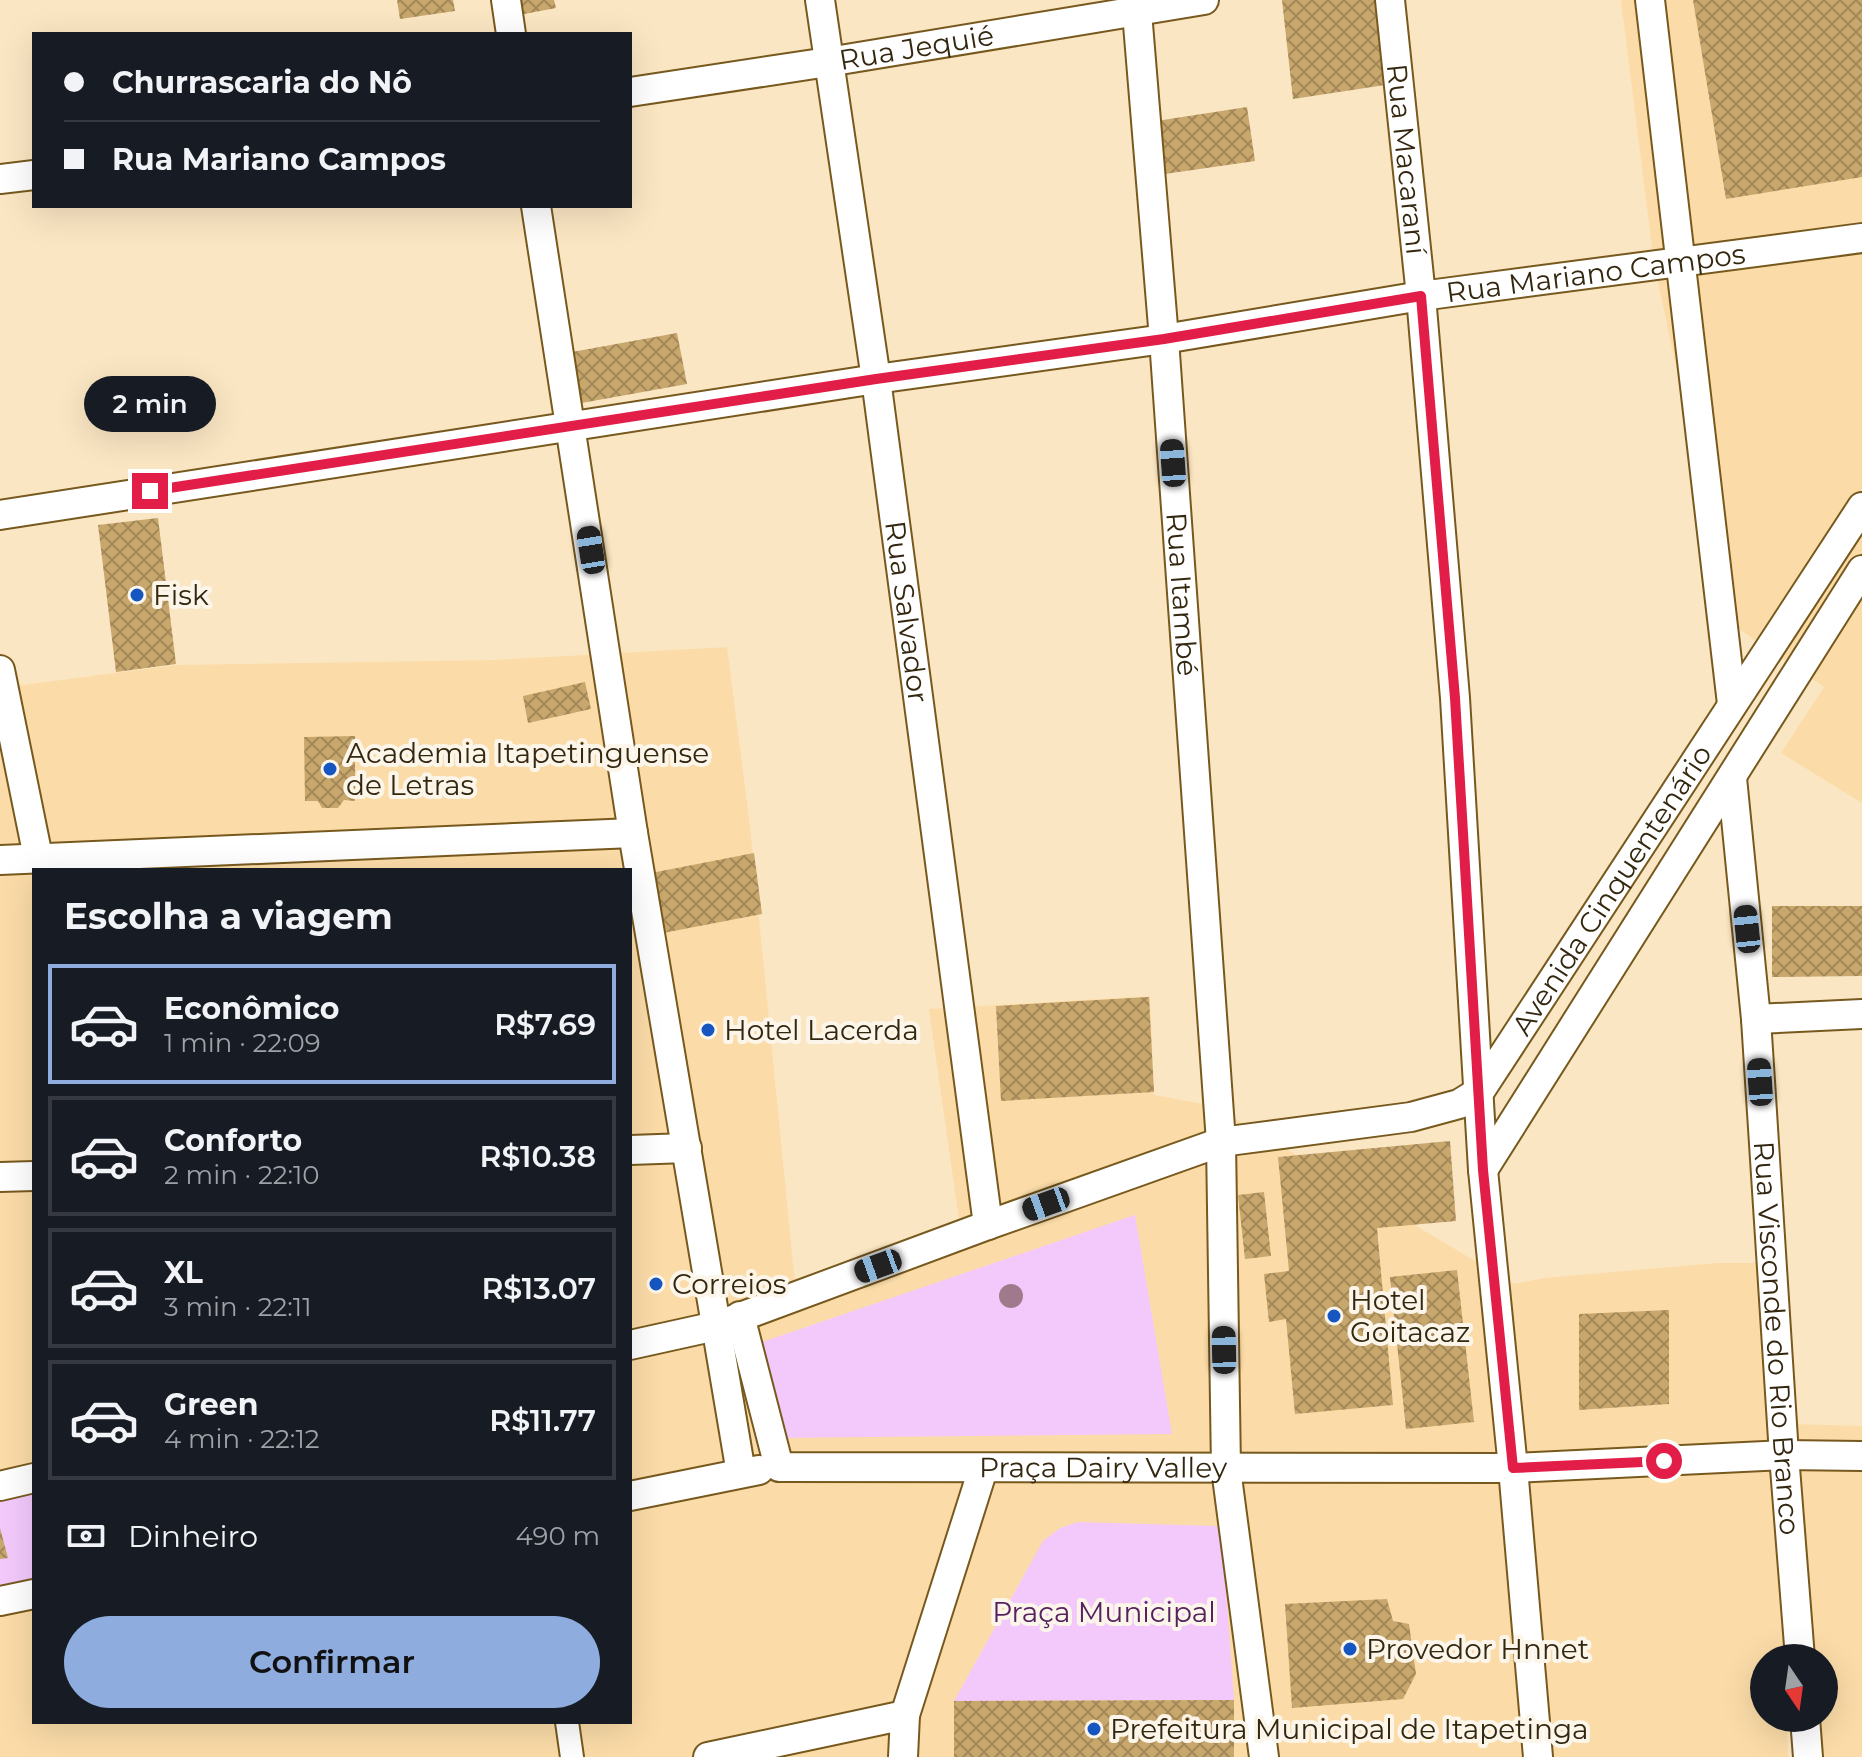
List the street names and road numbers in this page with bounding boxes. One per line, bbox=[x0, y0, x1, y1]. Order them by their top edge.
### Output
street label: Rua Jequié bbox=[837, 18, 996, 77]
street label: Rua Macaraní bbox=[1380, 62, 1434, 258]
street label: Rua Mariano Campos bbox=[1444, 237, 1747, 310]
street label: Rua Itambé bbox=[1159, 511, 1205, 677]
street label: Rua Salvador bbox=[878, 519, 936, 705]
street label: Avenida Cinquentenário bbox=[1504, 738, 1719, 1041]
street label: Rua Visconde do Rio Branco bbox=[1747, 1140, 1807, 1536]
street label: Praça Dairy Valley bbox=[979, 1450, 1228, 1485]

